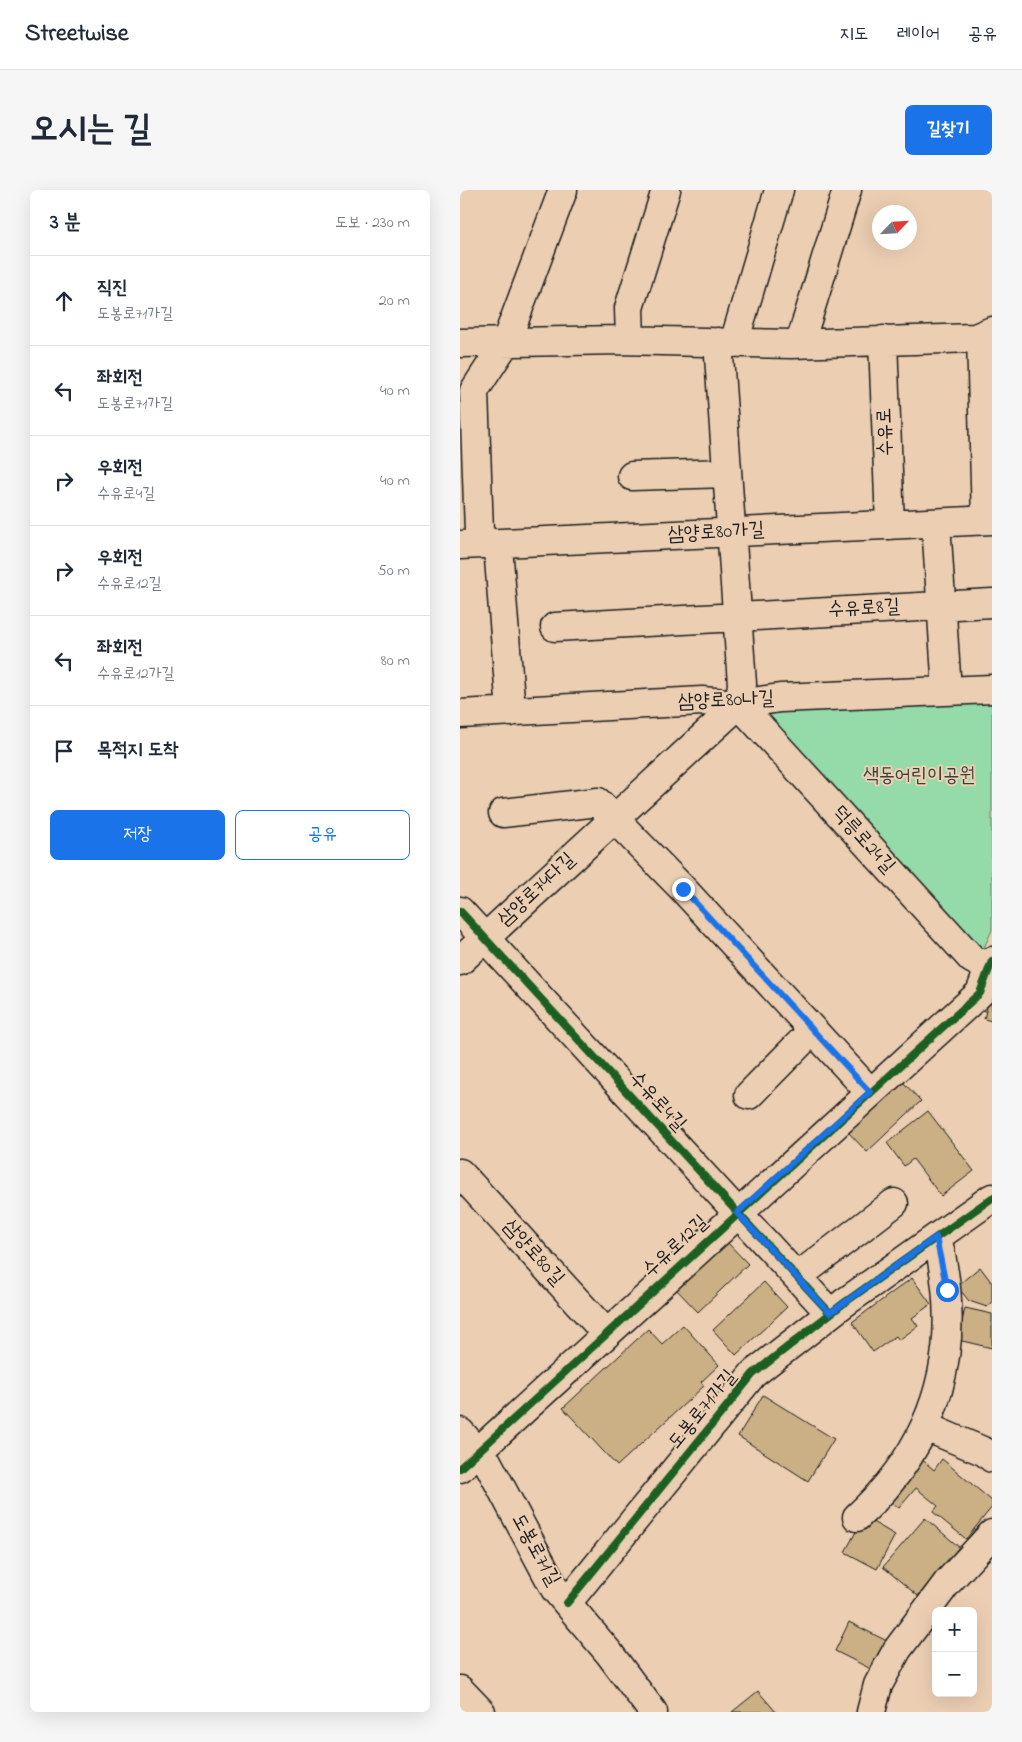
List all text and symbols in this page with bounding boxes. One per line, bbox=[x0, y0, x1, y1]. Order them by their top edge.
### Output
text: Streetwise bbox=[25, 17, 129, 52]
text: 지도 bbox=[840, 22, 869, 48]
text: 레이어 bbox=[897, 22, 940, 48]
text: 공유 bbox=[968, 22, 997, 48]
text: 오시는 길 bbox=[30, 105, 151, 156]
button: 길찾기 bbox=[905, 105, 992, 155]
north arrow bbox=[872, 205, 917, 250]
text: 3 분 bbox=[50, 208, 81, 238]
text: 도보 · 230 m bbox=[335, 211, 410, 235]
text: 직진 bbox=[97, 275, 128, 302]
icon: ahead bbox=[50, 287, 78, 315]
text: 20 m bbox=[379, 289, 410, 313]
text: 도봉로71가길 bbox=[97, 302, 173, 326]
text: 좌회전 bbox=[97, 365, 143, 392]
icon: left bbox=[50, 377, 78, 405]
text: 40 m bbox=[380, 379, 410, 403]
text: 도봉로71가길 bbox=[97, 392, 173, 416]
street label: 수유로 bbox=[871, 407, 901, 457]
text: 우회전 bbox=[97, 455, 143, 482]
icon: right bbox=[50, 467, 78, 495]
text: 40 m bbox=[380, 469, 410, 493]
text: 수유로4길 bbox=[97, 482, 155, 506]
street label: 삼양로80가길 bbox=[667, 516, 765, 550]
text: 우회전 bbox=[97, 545, 143, 572]
icon: right bbox=[50, 557, 78, 585]
text: 50 m bbox=[378, 559, 410, 583]
text: 수유로12길 bbox=[97, 572, 162, 596]
street label: 수유로8길 bbox=[827, 593, 901, 625]
text: 좌회전 bbox=[97, 635, 143, 662]
icon: left bbox=[50, 647, 78, 675]
text: 80 m bbox=[381, 649, 410, 673]
text: 수유로12가길 bbox=[97, 662, 174, 686]
street label: 삼양로80나길 bbox=[677, 685, 775, 717]
icon: arrive bbox=[50, 737, 78, 765]
text: 목적지 도착 bbox=[97, 737, 178, 764]
park label: 색동어린이공원 bbox=[863, 762, 975, 791]
street label: 덕릉로24길 bbox=[825, 800, 901, 880]
button: 저장 bbox=[50, 810, 225, 860]
button: 공유 bbox=[235, 810, 410, 860]
street label: 삼양로74다길 bbox=[492, 846, 582, 934]
route end bbox=[672, 878, 695, 901]
street label: 수유로4길 bbox=[622, 1066, 692, 1138]
street label: 수유로12길 bbox=[637, 1209, 715, 1285]
street label: 삼양로80길 bbox=[495, 1213, 571, 1293]
route start bbox=[936, 1279, 959, 1302]
street label: 도봉로71가길 bbox=[662, 1364, 744, 1456]
street label: 도봉로71길 bbox=[503, 1508, 567, 1592]
map controls bbox=[932, 1607, 977, 1697]
button: + bbox=[932, 1607, 977, 1652]
button: − bbox=[932, 1652, 977, 1697]

